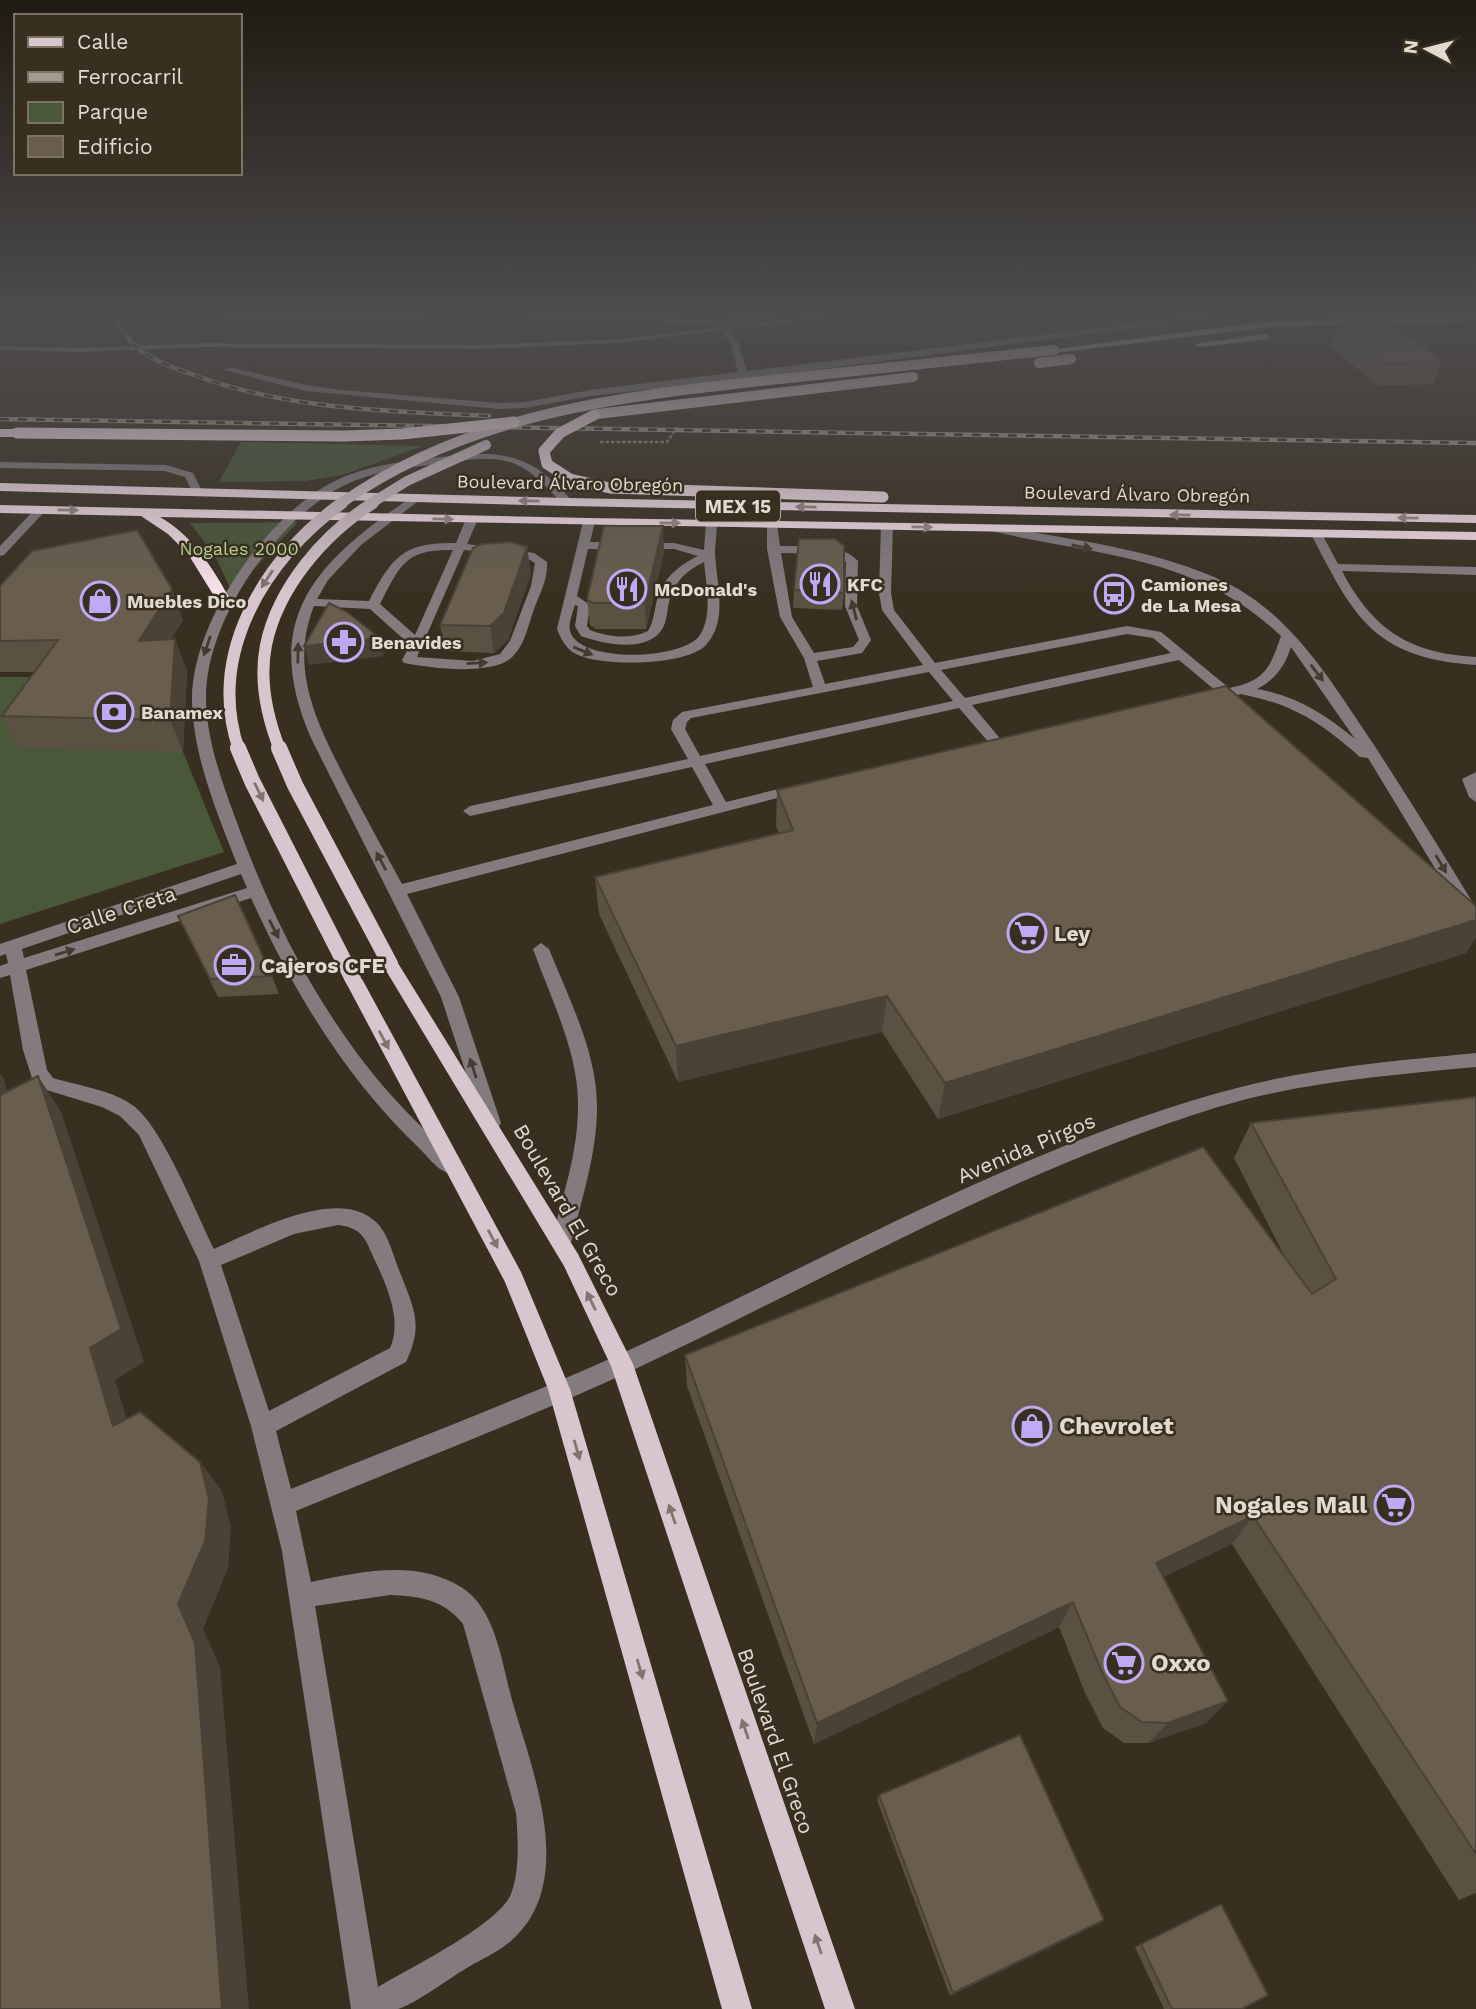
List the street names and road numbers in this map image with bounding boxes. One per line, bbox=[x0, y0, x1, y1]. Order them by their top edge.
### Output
street label: Boulevard Álvaro Obregón bbox=[457, 471, 683, 495]
street label: Boulevard Álvaro Obregón bbox=[1024, 482, 1250, 506]
road number: MEX 15 bbox=[696, 491, 780, 522]
street label: Calle Creta bbox=[63, 881, 179, 939]
street label: Avenida Pirgos bbox=[953, 1108, 1099, 1188]
street label: Boulevard El Greco bbox=[508, 1119, 628, 1301]
street label: Boulevard El Greco bbox=[732, 1645, 820, 1837]

